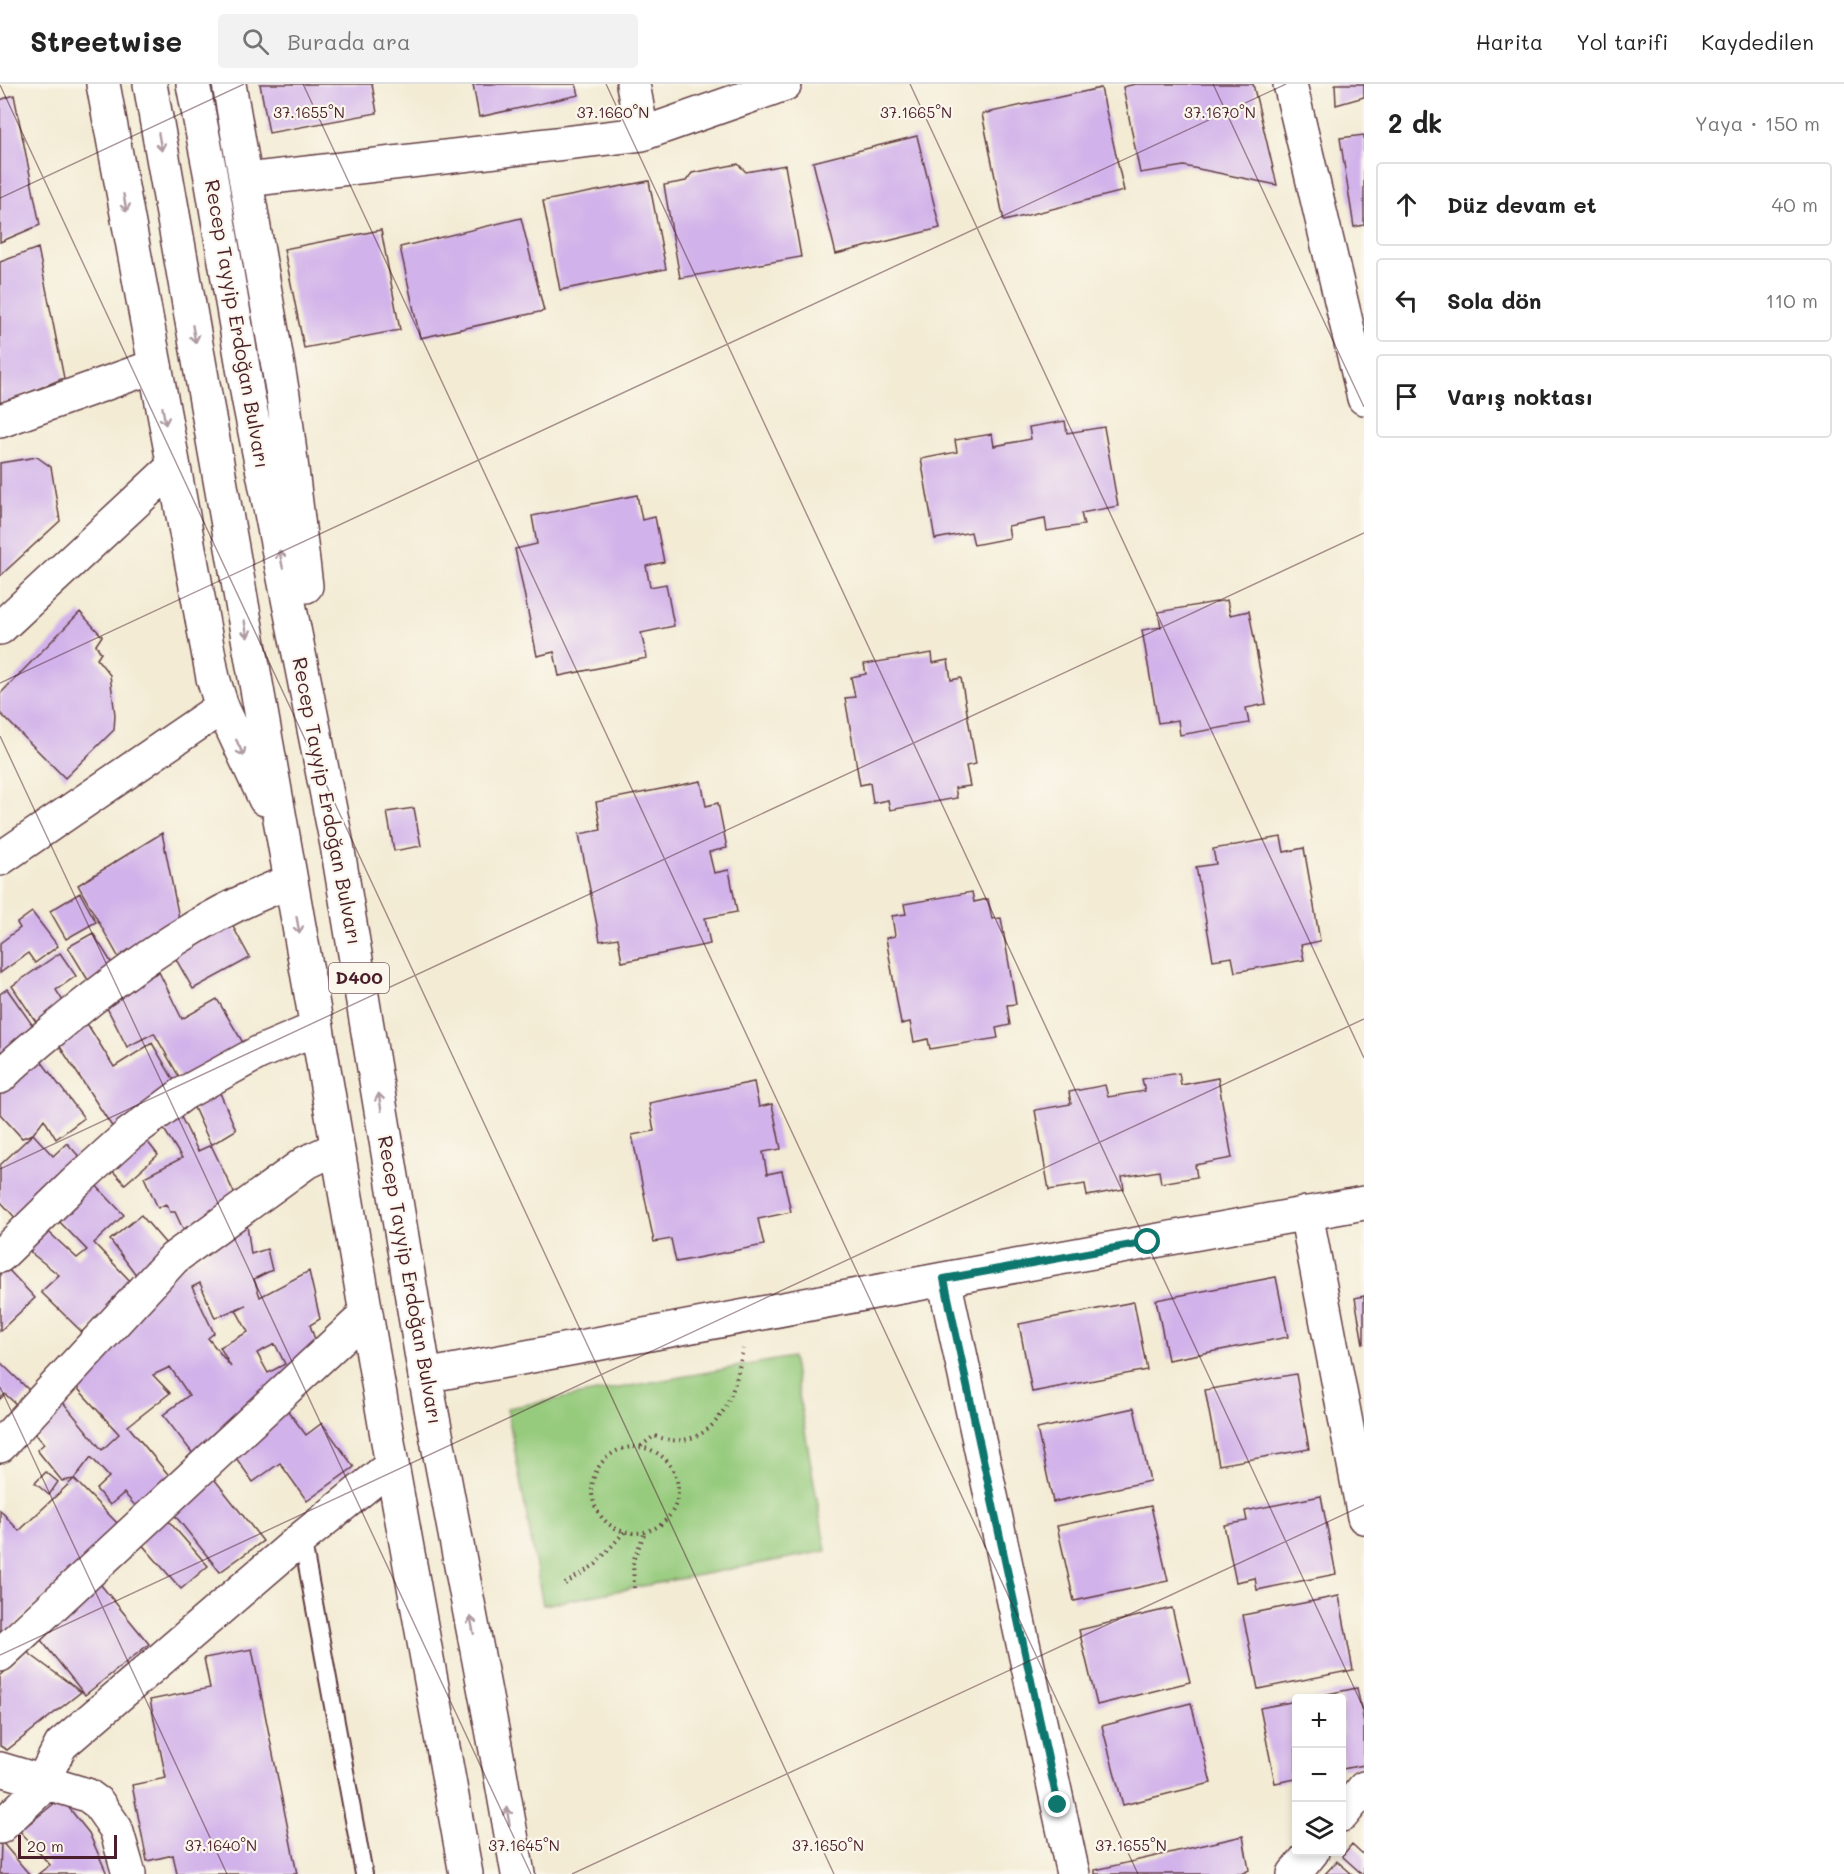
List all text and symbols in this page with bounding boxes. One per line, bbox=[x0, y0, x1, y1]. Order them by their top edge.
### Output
search box bbox=[218, 14, 638, 68]
text: Streetwise bbox=[30, 23, 182, 59]
icon: search bbox=[239, 25, 272, 58]
text: Burada ara bbox=[287, 27, 411, 56]
text: Harita bbox=[1476, 28, 1543, 55]
text: Yol tarifi bbox=[1576, 28, 1668, 55]
text: Kaydedilen bbox=[1701, 28, 1814, 55]
text: 37.1655°N bbox=[273, 102, 345, 122]
text: 37.1660°N bbox=[577, 102, 649, 122]
text: 37.1665°N bbox=[880, 102, 952, 122]
text: 37.1670°N bbox=[1184, 102, 1256, 122]
text: 2 dk bbox=[1388, 106, 1442, 140]
text: Yaya · 150 m bbox=[1695, 110, 1820, 136]
one-way arrow bbox=[155, 131, 166, 151]
street label: Recep Tayyip Erdoğan Bulvarı bbox=[200, 177, 276, 470]
icon: ahead bbox=[1390, 188, 1423, 221]
text: Düz devam et bbox=[1447, 190, 1596, 219]
text: 40 m bbox=[1772, 191, 1818, 217]
one-way arrow bbox=[120, 193, 131, 213]
icon: left bbox=[1390, 284, 1423, 317]
text: Sola dön bbox=[1447, 286, 1541, 315]
text: 110 m bbox=[1765, 287, 1818, 313]
one-way arrow bbox=[189, 323, 200, 343]
icon: arrive bbox=[1390, 380, 1423, 413]
text: Varış noktası bbox=[1447, 382, 1593, 411]
one-way arrow bbox=[159, 406, 170, 425]
one-way arrow bbox=[275, 550, 286, 569]
one-way arrow bbox=[241, 619, 252, 638]
street label: Recep Tayyip Erdoğan Bulvarı bbox=[287, 655, 369, 947]
one-way arrow bbox=[235, 739, 247, 757]
one-way arrow bbox=[293, 914, 304, 934]
road number: D400 bbox=[329, 963, 389, 993]
one-way arrow bbox=[374, 1092, 385, 1112]
street label: Recep Tayyip Erdoğan Bulvarı bbox=[373, 1133, 449, 1426]
route start bbox=[1134, 1228, 1160, 1254]
one-way arrow bbox=[467, 1615, 478, 1635]
map controls bbox=[1292, 1694, 1346, 1856]
button: + bbox=[1292, 1694, 1346, 1748]
button: − bbox=[1292, 1748, 1346, 1802]
route end bbox=[1044, 1791, 1070, 1817]
button: layers bbox=[1292, 1802, 1346, 1856]
one-way arrow bbox=[502, 1807, 513, 1827]
scale bar bbox=[18, 1832, 117, 1860]
text: 20 m bbox=[27, 1835, 64, 1856]
text: 37.1640°N bbox=[185, 1835, 257, 1855]
text: 37.1645°N bbox=[488, 1835, 560, 1855]
text: 37.1650°N bbox=[792, 1835, 864, 1855]
text: 37.1655°N bbox=[1095, 1835, 1167, 1855]

